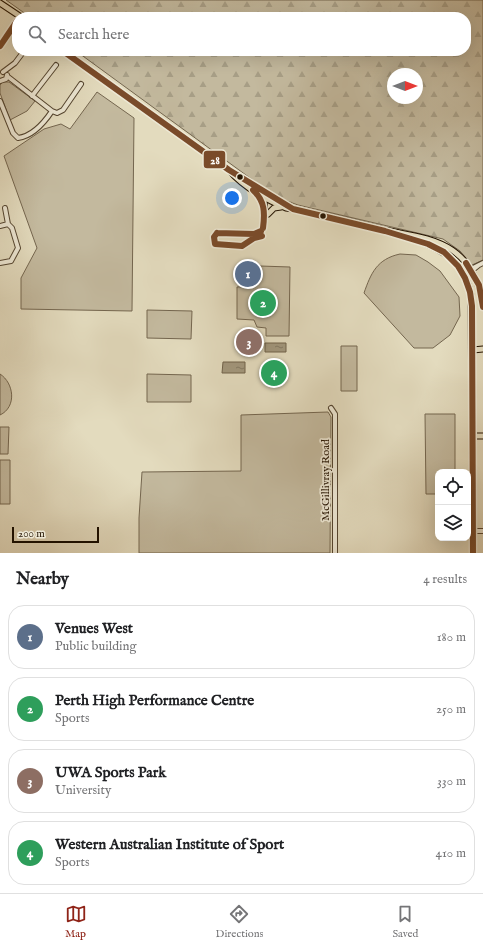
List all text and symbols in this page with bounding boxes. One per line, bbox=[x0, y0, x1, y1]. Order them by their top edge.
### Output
search box bbox=[12, 12, 471, 56]
icon: search bbox=[26, 23, 48, 45]
text: Search here bbox=[58, 25, 129, 44]
north arrow bbox=[387, 68, 423, 104]
line badge: 28 bbox=[203, 150, 226, 169]
text: 28 bbox=[210, 154, 220, 168]
unlabelled marker bbox=[235, 172, 245, 182]
your location bbox=[222, 188, 242, 208]
unlabelled marker bbox=[318, 211, 328, 221]
pin: 1 bbox=[235, 259, 261, 289]
pin: 2 bbox=[250, 288, 276, 318]
pin: 3 bbox=[236, 327, 262, 357]
pin: 4 bbox=[261, 358, 287, 388]
street label: McGillivray Road bbox=[319, 439, 333, 521]
map controls bbox=[435, 469, 471, 541]
button: locate bbox=[435, 469, 471, 505]
button: layers bbox=[435, 505, 471, 541]
scale bar bbox=[12, 525, 99, 544]
text: 200 m bbox=[18, 527, 45, 541]
text: Nearby bbox=[16, 569, 69, 590]
text: 4 results bbox=[423, 571, 467, 588]
text: Venues West bbox=[55, 619, 133, 638]
text: 1 bbox=[28, 629, 32, 646]
text: 180 m bbox=[437, 629, 466, 646]
text: Public building bbox=[55, 638, 137, 655]
text: Perth High Performance Centre bbox=[55, 691, 254, 710]
text: 2 bbox=[27, 701, 33, 718]
text: 250 m bbox=[436, 701, 466, 718]
text: Sports bbox=[55, 710, 90, 727]
text: UWA Sports Park bbox=[55, 763, 166, 782]
text: 3 bbox=[28, 773, 32, 790]
text: 330 m bbox=[437, 773, 466, 790]
text: University bbox=[55, 782, 111, 799]
text: Western Australian Institute of Sport bbox=[55, 835, 284, 854]
text: 4 bbox=[27, 845, 33, 862]
text: 410 m bbox=[436, 845, 466, 862]
text: Sports bbox=[55, 854, 90, 871]
tab: Map bbox=[65, 903, 87, 941]
tab: Directions bbox=[216, 903, 263, 941]
tab: Saved bbox=[392, 903, 418, 941]

